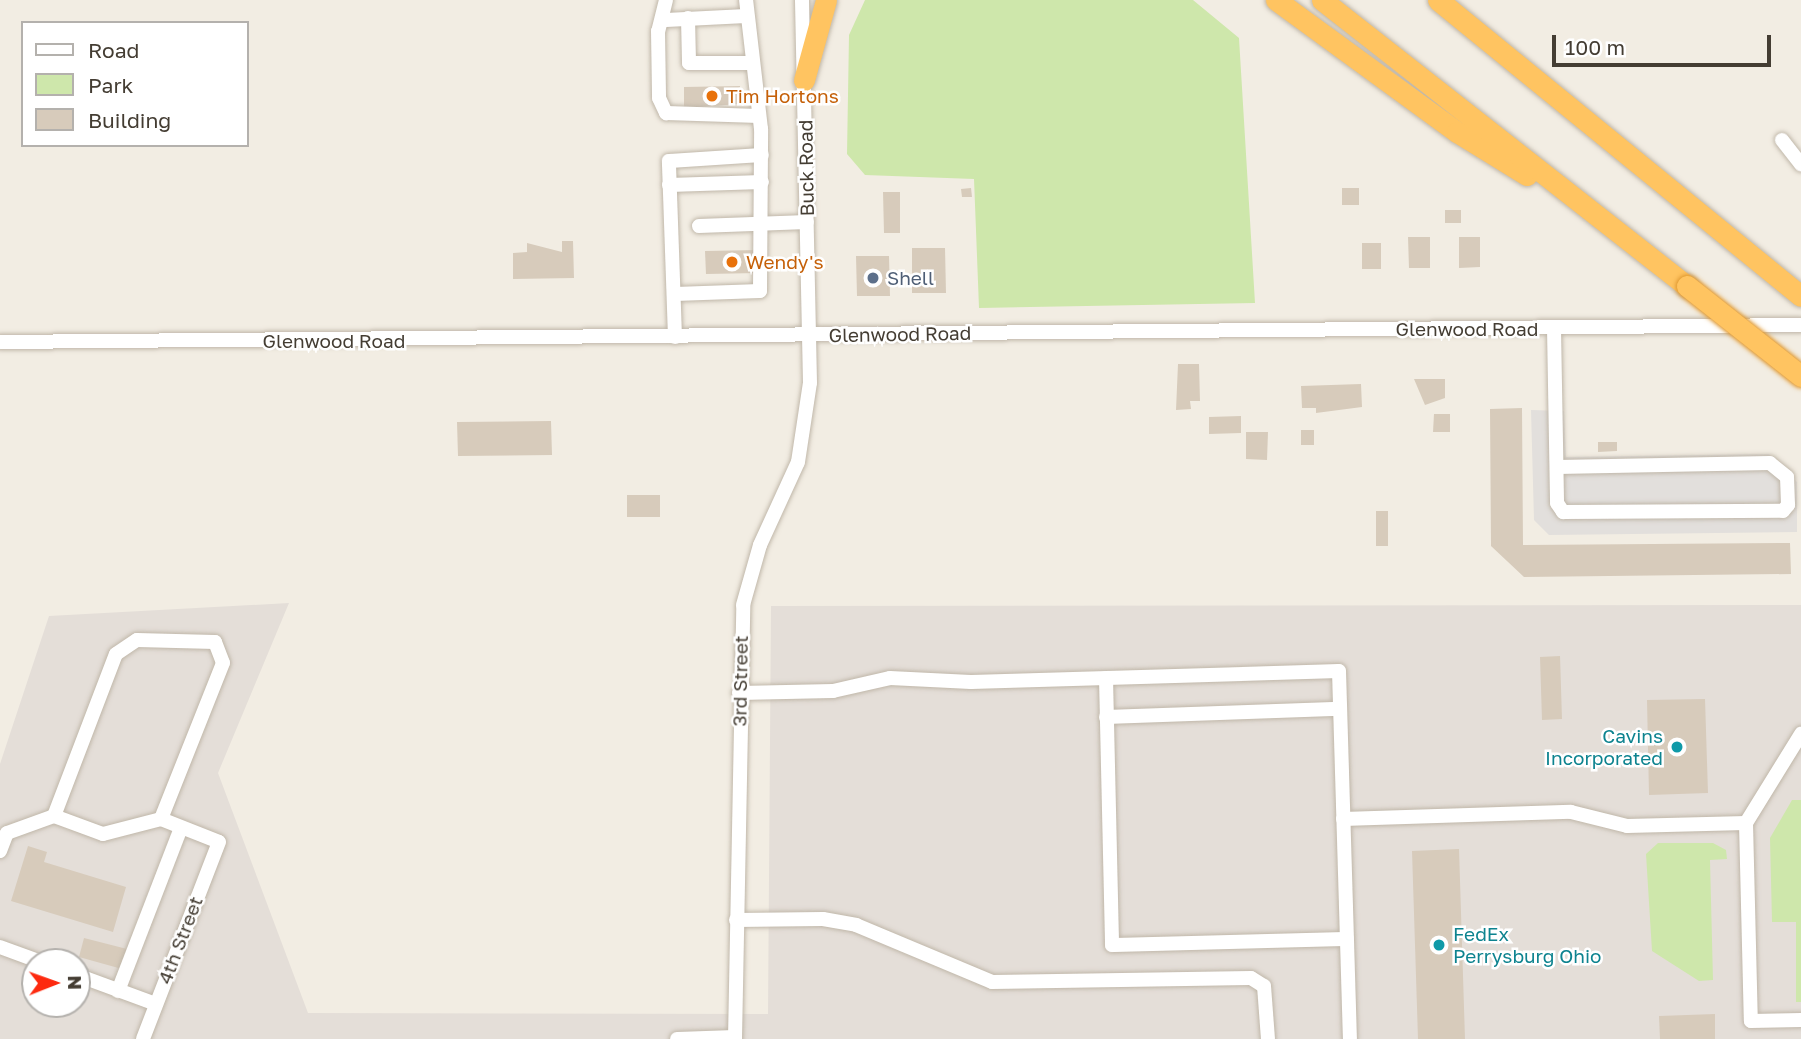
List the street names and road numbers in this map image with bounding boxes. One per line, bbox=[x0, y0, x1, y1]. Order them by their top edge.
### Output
street label: Buck Road bbox=[794, 120, 818, 216]
street label: Glenwood Road bbox=[1396, 318, 1538, 340]
street label: Glenwood Road bbox=[828, 321, 972, 347]
street label: Glenwood Road bbox=[263, 330, 405, 352]
street label: 3rd Street bbox=[728, 635, 752, 727]
street label: 4th Street bbox=[153, 893, 207, 987]

